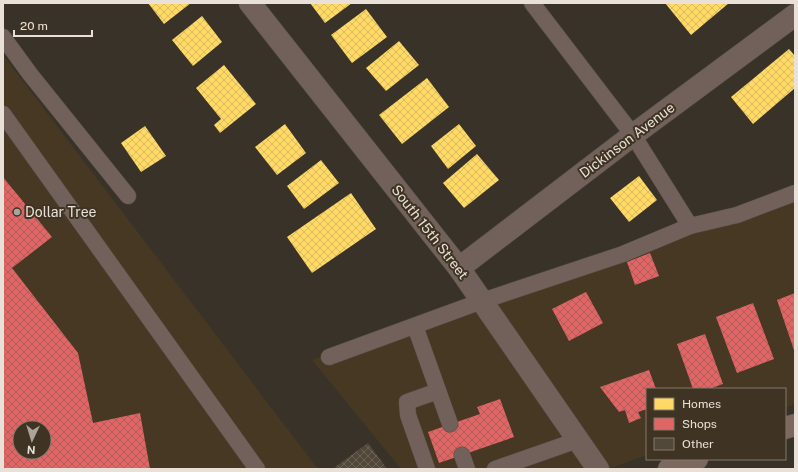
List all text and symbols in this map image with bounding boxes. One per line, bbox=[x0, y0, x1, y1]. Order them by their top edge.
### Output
scale bar bbox=[14, 12, 92, 38]
text: 20 m bbox=[20, 19, 48, 33]
street label: Dickinson Avenue bbox=[576, 99, 678, 181]
street label: South 15th Street bbox=[388, 182, 472, 282]
place label: Dollar Tree bbox=[25, 204, 97, 220]
marker: Dollar Tree bbox=[12, 207, 22, 217]
legend bbox=[646, 388, 786, 460]
text: Homes bbox=[682, 397, 721, 411]
text: Shops bbox=[682, 417, 717, 431]
north arrow bbox=[12, 420, 52, 460]
text: Other bbox=[682, 437, 714, 451]
text: N bbox=[27, 444, 36, 456]

